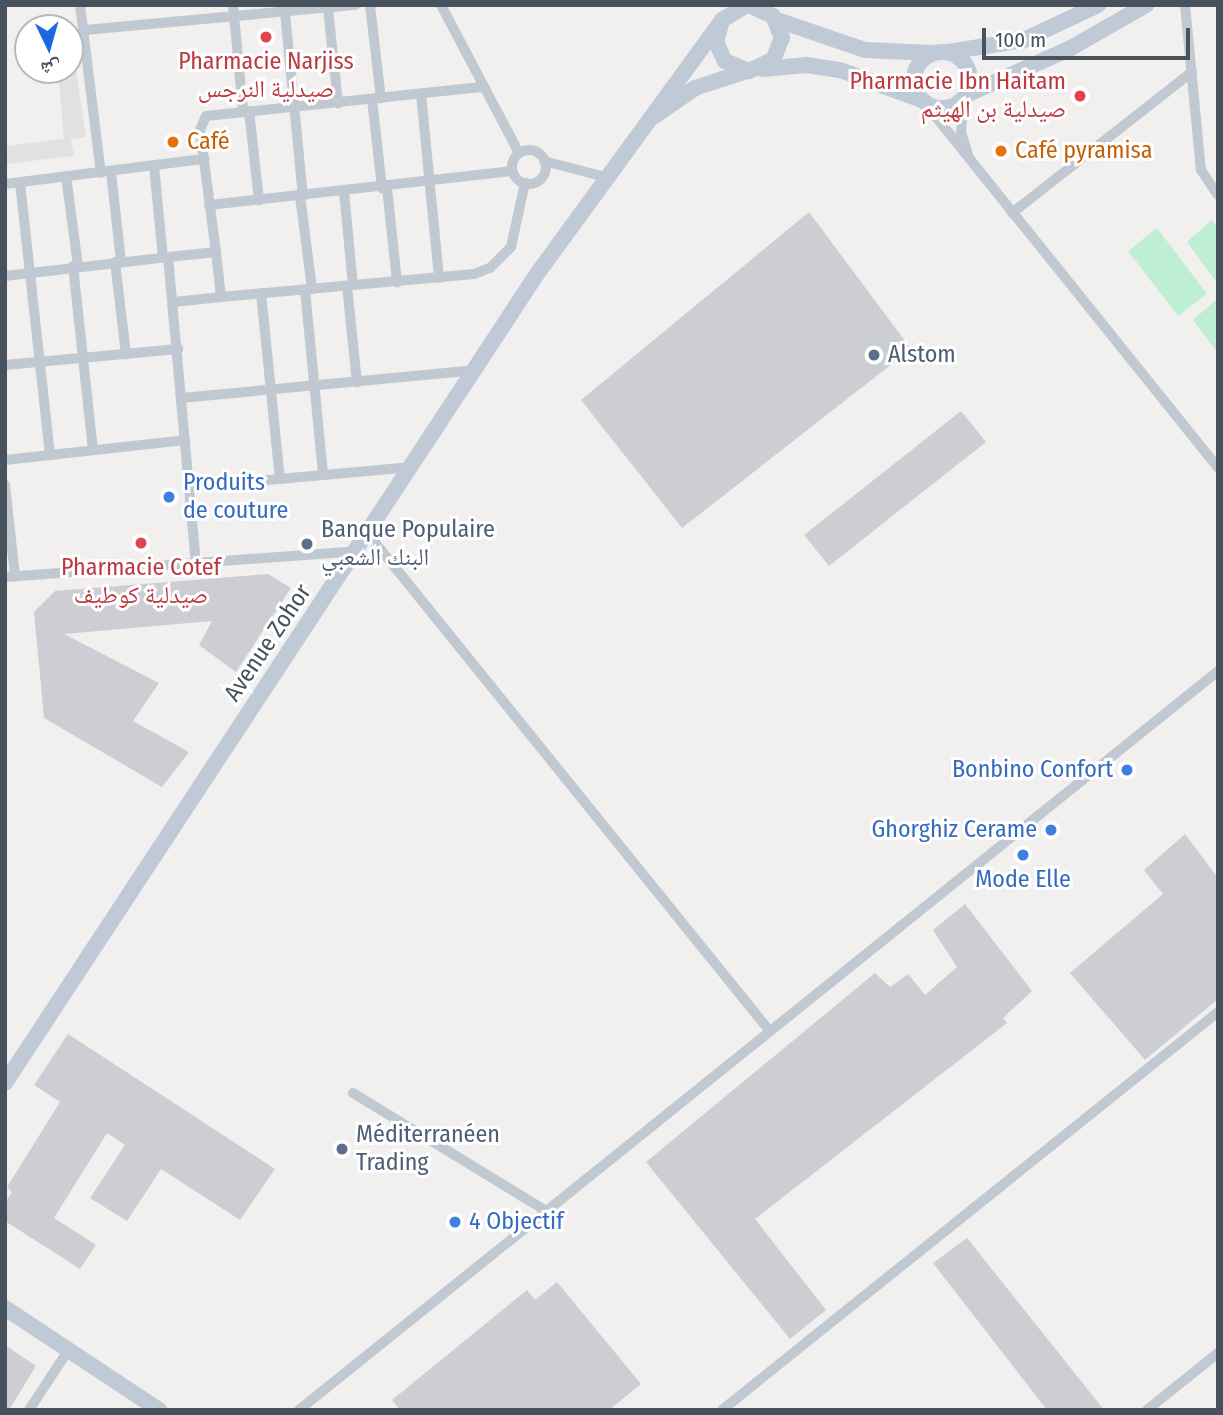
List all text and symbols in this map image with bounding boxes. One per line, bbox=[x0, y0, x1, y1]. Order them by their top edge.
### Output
north arrow bbox=[14, 14, 84, 84]
scale bar bbox=[985, 14, 1193, 58]
text: 100 m bbox=[995, 27, 1046, 53]
marker: Pharmacie Narjiss صيدلية النرجس bbox=[258, 29, 274, 45]
place label: Pharmacie Narjiss صيدلية النرجس bbox=[178, 48, 354, 104]
text: ش bbox=[40, 56, 62, 81]
place label: Pharmacie Ibn Haitam صيدلية بن الهيثم bbox=[850, 68, 1066, 124]
marker: Pharmacie Ibn Haitam صيدلية بن الهيثم bbox=[1072, 88, 1088, 104]
place label: Café bbox=[187, 128, 230, 156]
marker: Café bbox=[165, 134, 181, 150]
place label: Café pyramisa bbox=[1015, 137, 1152, 165]
marker: Café pyramisa bbox=[993, 143, 1009, 159]
place label: Alstom bbox=[888, 341, 956, 369]
marker: Alstom bbox=[866, 347, 882, 363]
place label: Produits de couture bbox=[183, 469, 288, 525]
marker: Produits de couture bbox=[161, 489, 177, 505]
place label: Banque Populaire البنك الشعبي bbox=[321, 516, 495, 572]
marker: Pharmacie Cotef صيدلية كوطيف bbox=[133, 535, 149, 551]
marker: Banque Populaire البنك الشعبي bbox=[299, 536, 315, 552]
place label: Pharmacie Cotef صيدلية كوطيف bbox=[61, 554, 221, 610]
street label: Avenue Zohor bbox=[218, 579, 318, 707]
place label: Bonbino Confort bbox=[952, 756, 1113, 784]
marker: Bonbino Confort bbox=[1119, 762, 1135, 778]
place label: Ghorghiz Cerame bbox=[872, 816, 1037, 844]
marker: Ghorghiz Cerame bbox=[1043, 822, 1059, 838]
marker: Mode Elle bbox=[1015, 847, 1031, 863]
place label: Mode Elle bbox=[975, 866, 1071, 894]
place label: Méditerranéen Trading bbox=[356, 1121, 500, 1177]
marker: Méditerranéen Trading bbox=[334, 1141, 350, 1157]
place label: 4 Objectif bbox=[469, 1208, 564, 1236]
marker: 4 Objectif bbox=[447, 1214, 463, 1230]

